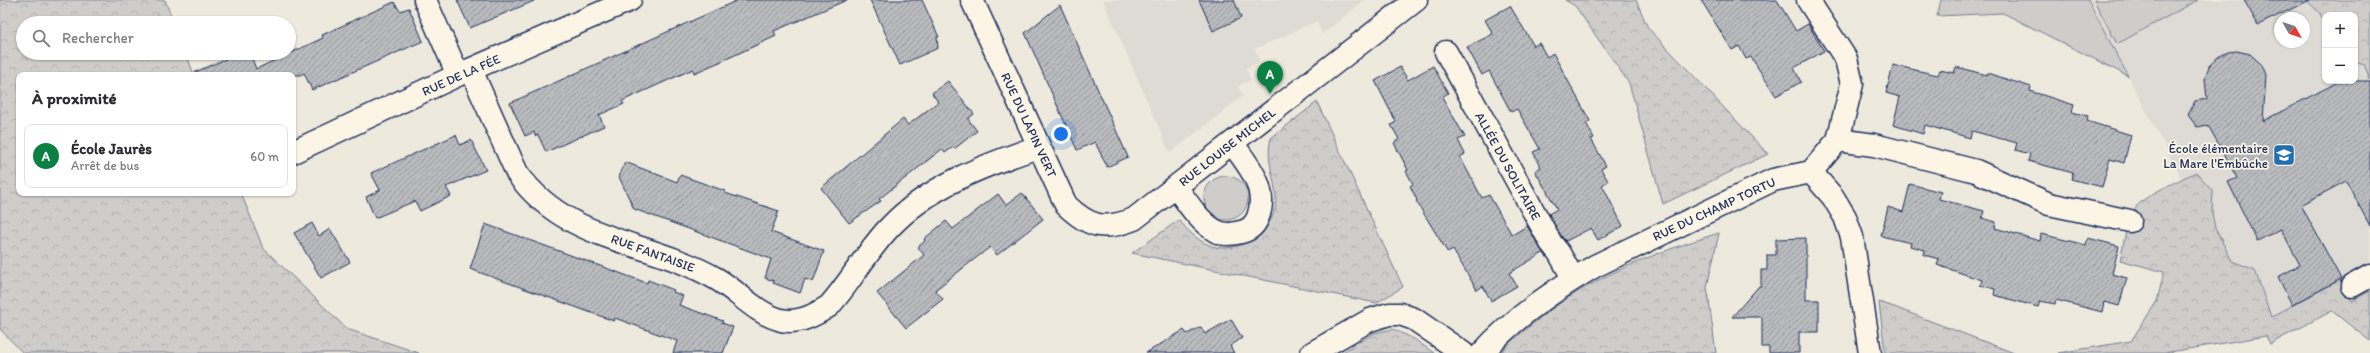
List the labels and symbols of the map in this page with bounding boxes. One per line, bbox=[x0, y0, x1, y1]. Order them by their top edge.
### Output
north arrow bbox=[2274, 12, 2310, 48]
street label: RUE DE LA FÉE bbox=[420, 51, 502, 99]
pin: A bbox=[1257, 61, 1283, 94]
street label: RUE DU LAPIN VERT bbox=[998, 70, 1060, 180]
street label: RUE LOUISE MICHEL bbox=[1176, 104, 1279, 189]
street label: ALLÉE DU SOLITAIRE bbox=[1472, 109, 1544, 223]
your location bbox=[1051, 124, 1071, 144]
place label: École élémentaire La Mare l'Embûche bbox=[2163, 141, 2268, 171]
school or university icon: École élémentaire La Mare l'Embûche bbox=[2271, 142, 2297, 168]
street label: RUE DU CHAMP TORTU bbox=[1650, 174, 1778, 244]
street label: RUE FANTAISIE bbox=[609, 231, 697, 275]

